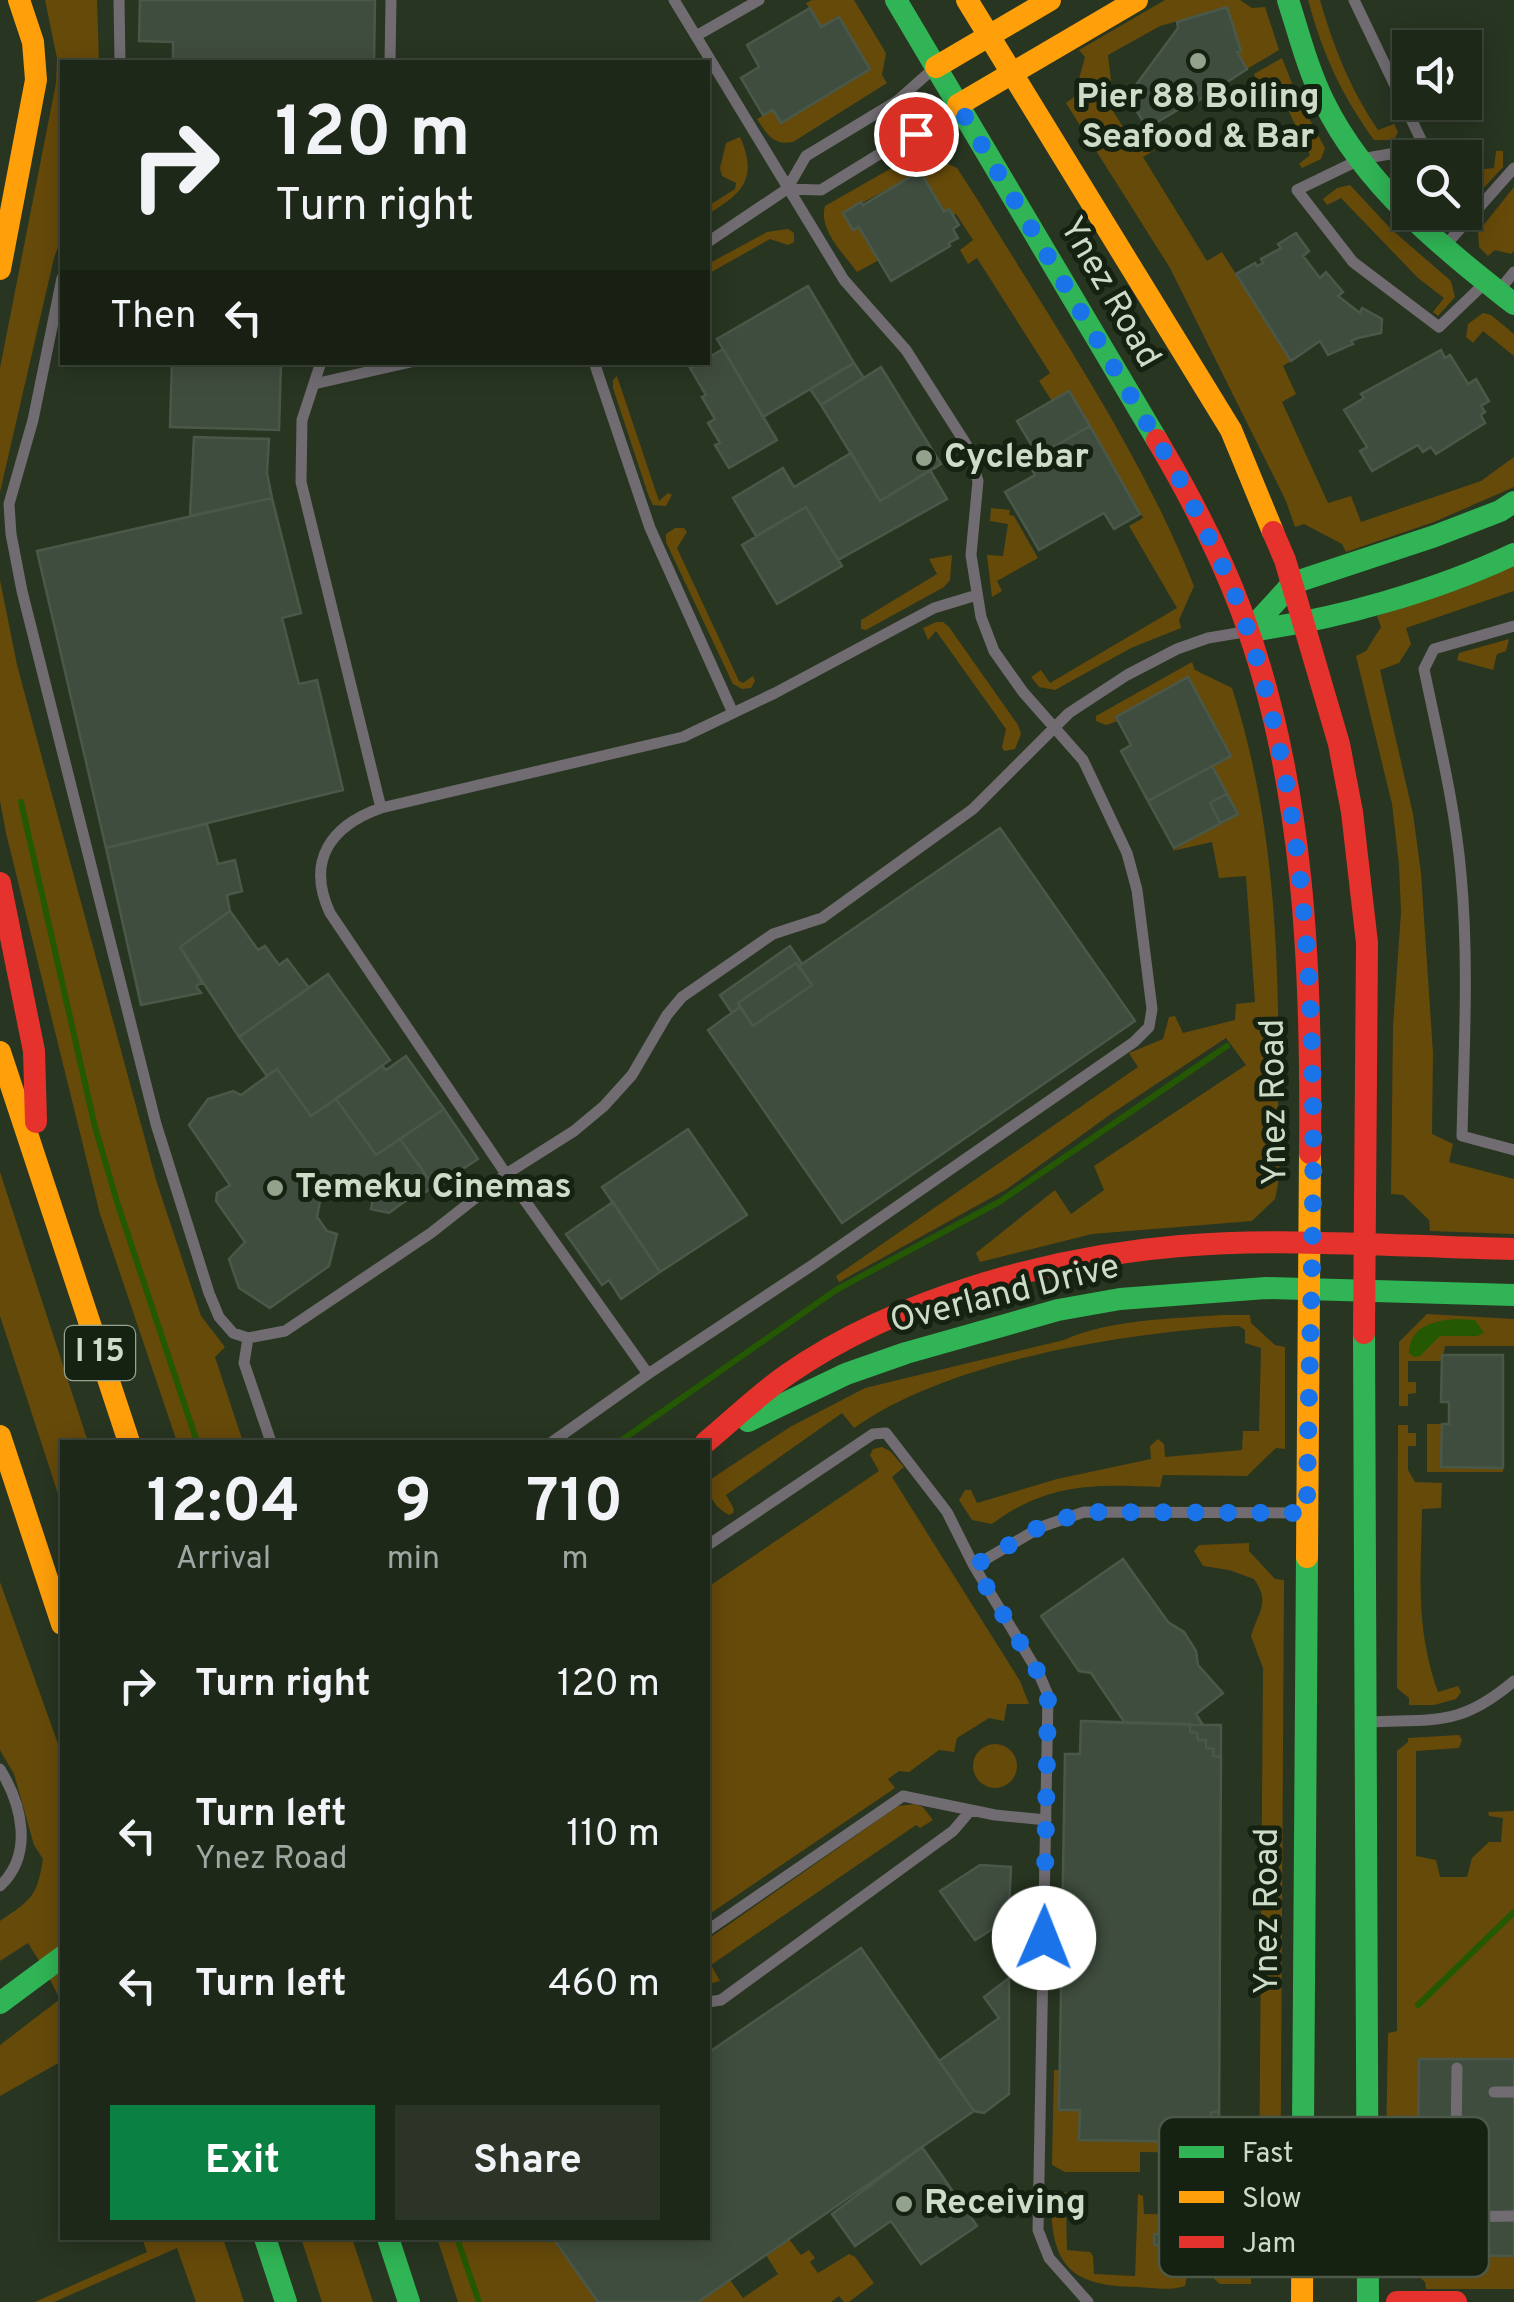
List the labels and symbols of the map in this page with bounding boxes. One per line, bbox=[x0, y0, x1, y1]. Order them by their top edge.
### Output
marker: Pier 88 Boiling Seafood & Bar bbox=[1187, 50, 1209, 72]
place label: Pier 88 Boiling Seafood & Bar bbox=[1076, 76, 1320, 160]
pin bbox=[874, 92, 959, 177]
street label: Ynez Road bbox=[1048, 210, 1170, 376]
place label: Cyclebar bbox=[944, 436, 1089, 480]
marker: Cyclebar bbox=[913, 447, 935, 469]
street label: Ynez Road bbox=[1252, 1018, 1298, 1186]
place label: Temeku Cinemas bbox=[295, 1166, 572, 1210]
marker: Temeku Cinemas bbox=[264, 1177, 286, 1199]
street label: Overland Drive bbox=[886, 1245, 1124, 1345]
road number: I 15 bbox=[65, 1326, 135, 1380]
street label: Ynez Road bbox=[1246, 1828, 1290, 1994]
position arrow bbox=[992, 1886, 1096, 1990]
legend bbox=[1159, 2117, 1489, 2277]
text: Fast bbox=[1242, 2137, 1294, 2173]
place label: Receiving bbox=[924, 2182, 1086, 2226]
text: Slow bbox=[1242, 2182, 1301, 2218]
marker: Receiving bbox=[893, 2193, 915, 2215]
text: Jam bbox=[1242, 2227, 1296, 2263]

